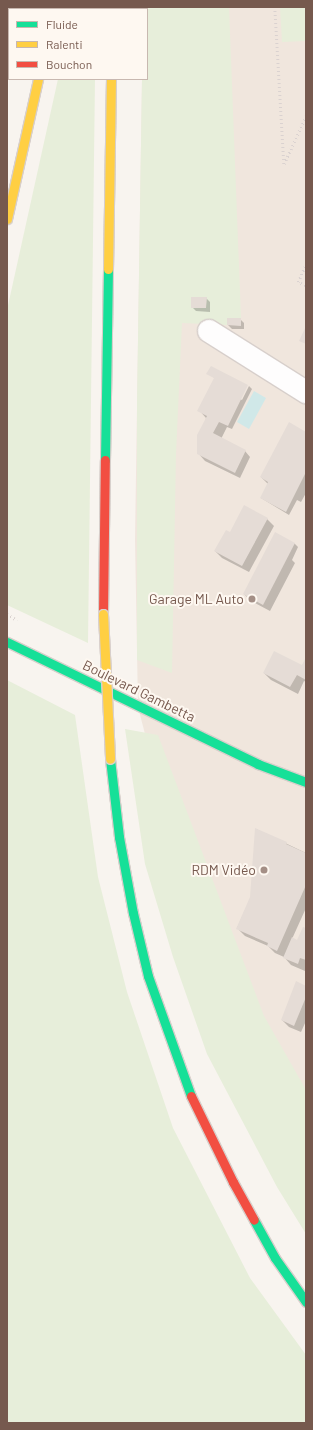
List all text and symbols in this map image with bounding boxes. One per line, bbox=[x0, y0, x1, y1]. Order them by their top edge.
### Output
legend bbox=[8, 8, 148, 80]
text: Fluide bbox=[46, 17, 78, 31]
text: Ralenti bbox=[46, 37, 83, 51]
text: Bouchon bbox=[46, 57, 92, 71]
place label: Garage ML Auto bbox=[149, 591, 244, 607]
marker: Garage ML Auto bbox=[247, 594, 257, 604]
street label: Boulevard Gambetta bbox=[80, 656, 198, 726]
place label: RDM Vidéo bbox=[191, 862, 256, 878]
marker: RDM Vidéo bbox=[259, 865, 269, 875]

